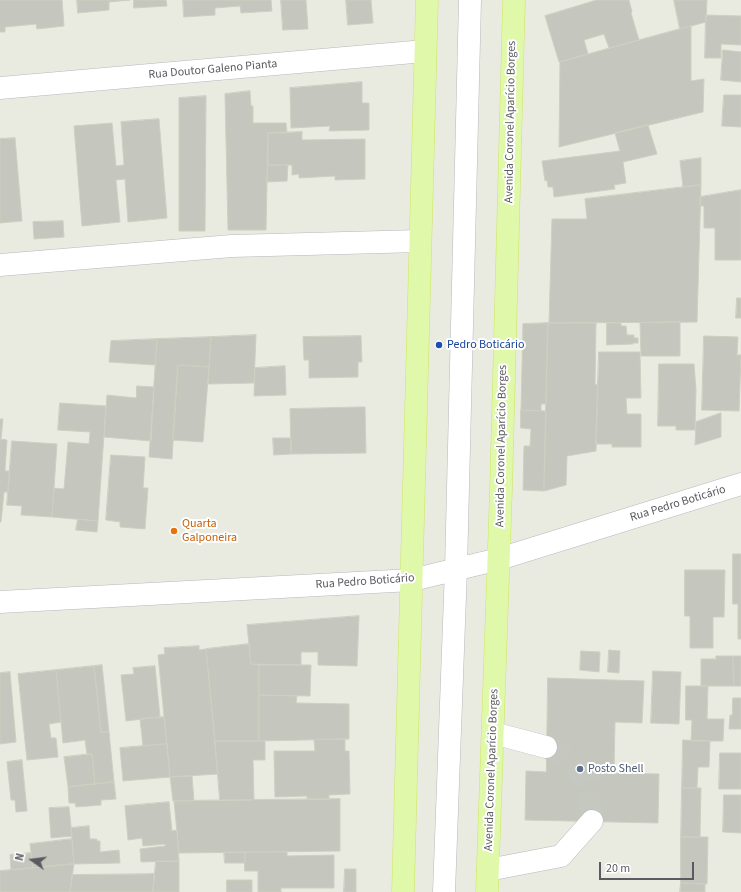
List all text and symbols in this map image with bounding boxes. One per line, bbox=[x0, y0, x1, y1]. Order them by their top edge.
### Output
street label: Avenida Coronel Aparício Borges bbox=[502, 41, 520, 203]
street label: Rua Doutor Galeno Pianta bbox=[148, 57, 278, 83]
place label: Pedro Boticário bbox=[447, 338, 524, 352]
marker: Pedro Boticário bbox=[434, 340, 444, 350]
street label: Avenida Coronel Aparício Borges bbox=[493, 365, 511, 527]
street label: Rua Pedro Boticário bbox=[628, 483, 728, 525]
place label: Quarta Galponeira bbox=[182, 517, 237, 545]
marker: Quarta Galponeira bbox=[169, 526, 179, 536]
street label: Rua Pedro Boticário bbox=[315, 571, 415, 593]
street label: Avenida Coronel Aparício Borges bbox=[482, 689, 502, 851]
place label: Posto Shell bbox=[588, 762, 644, 776]
marker: Posto Shell bbox=[575, 764, 585, 774]
north arrow bbox=[12, 840, 52, 880]
text: N bbox=[12, 852, 28, 862]
scale bar bbox=[601, 854, 696, 880]
text: 20 m bbox=[606, 860, 630, 877]

